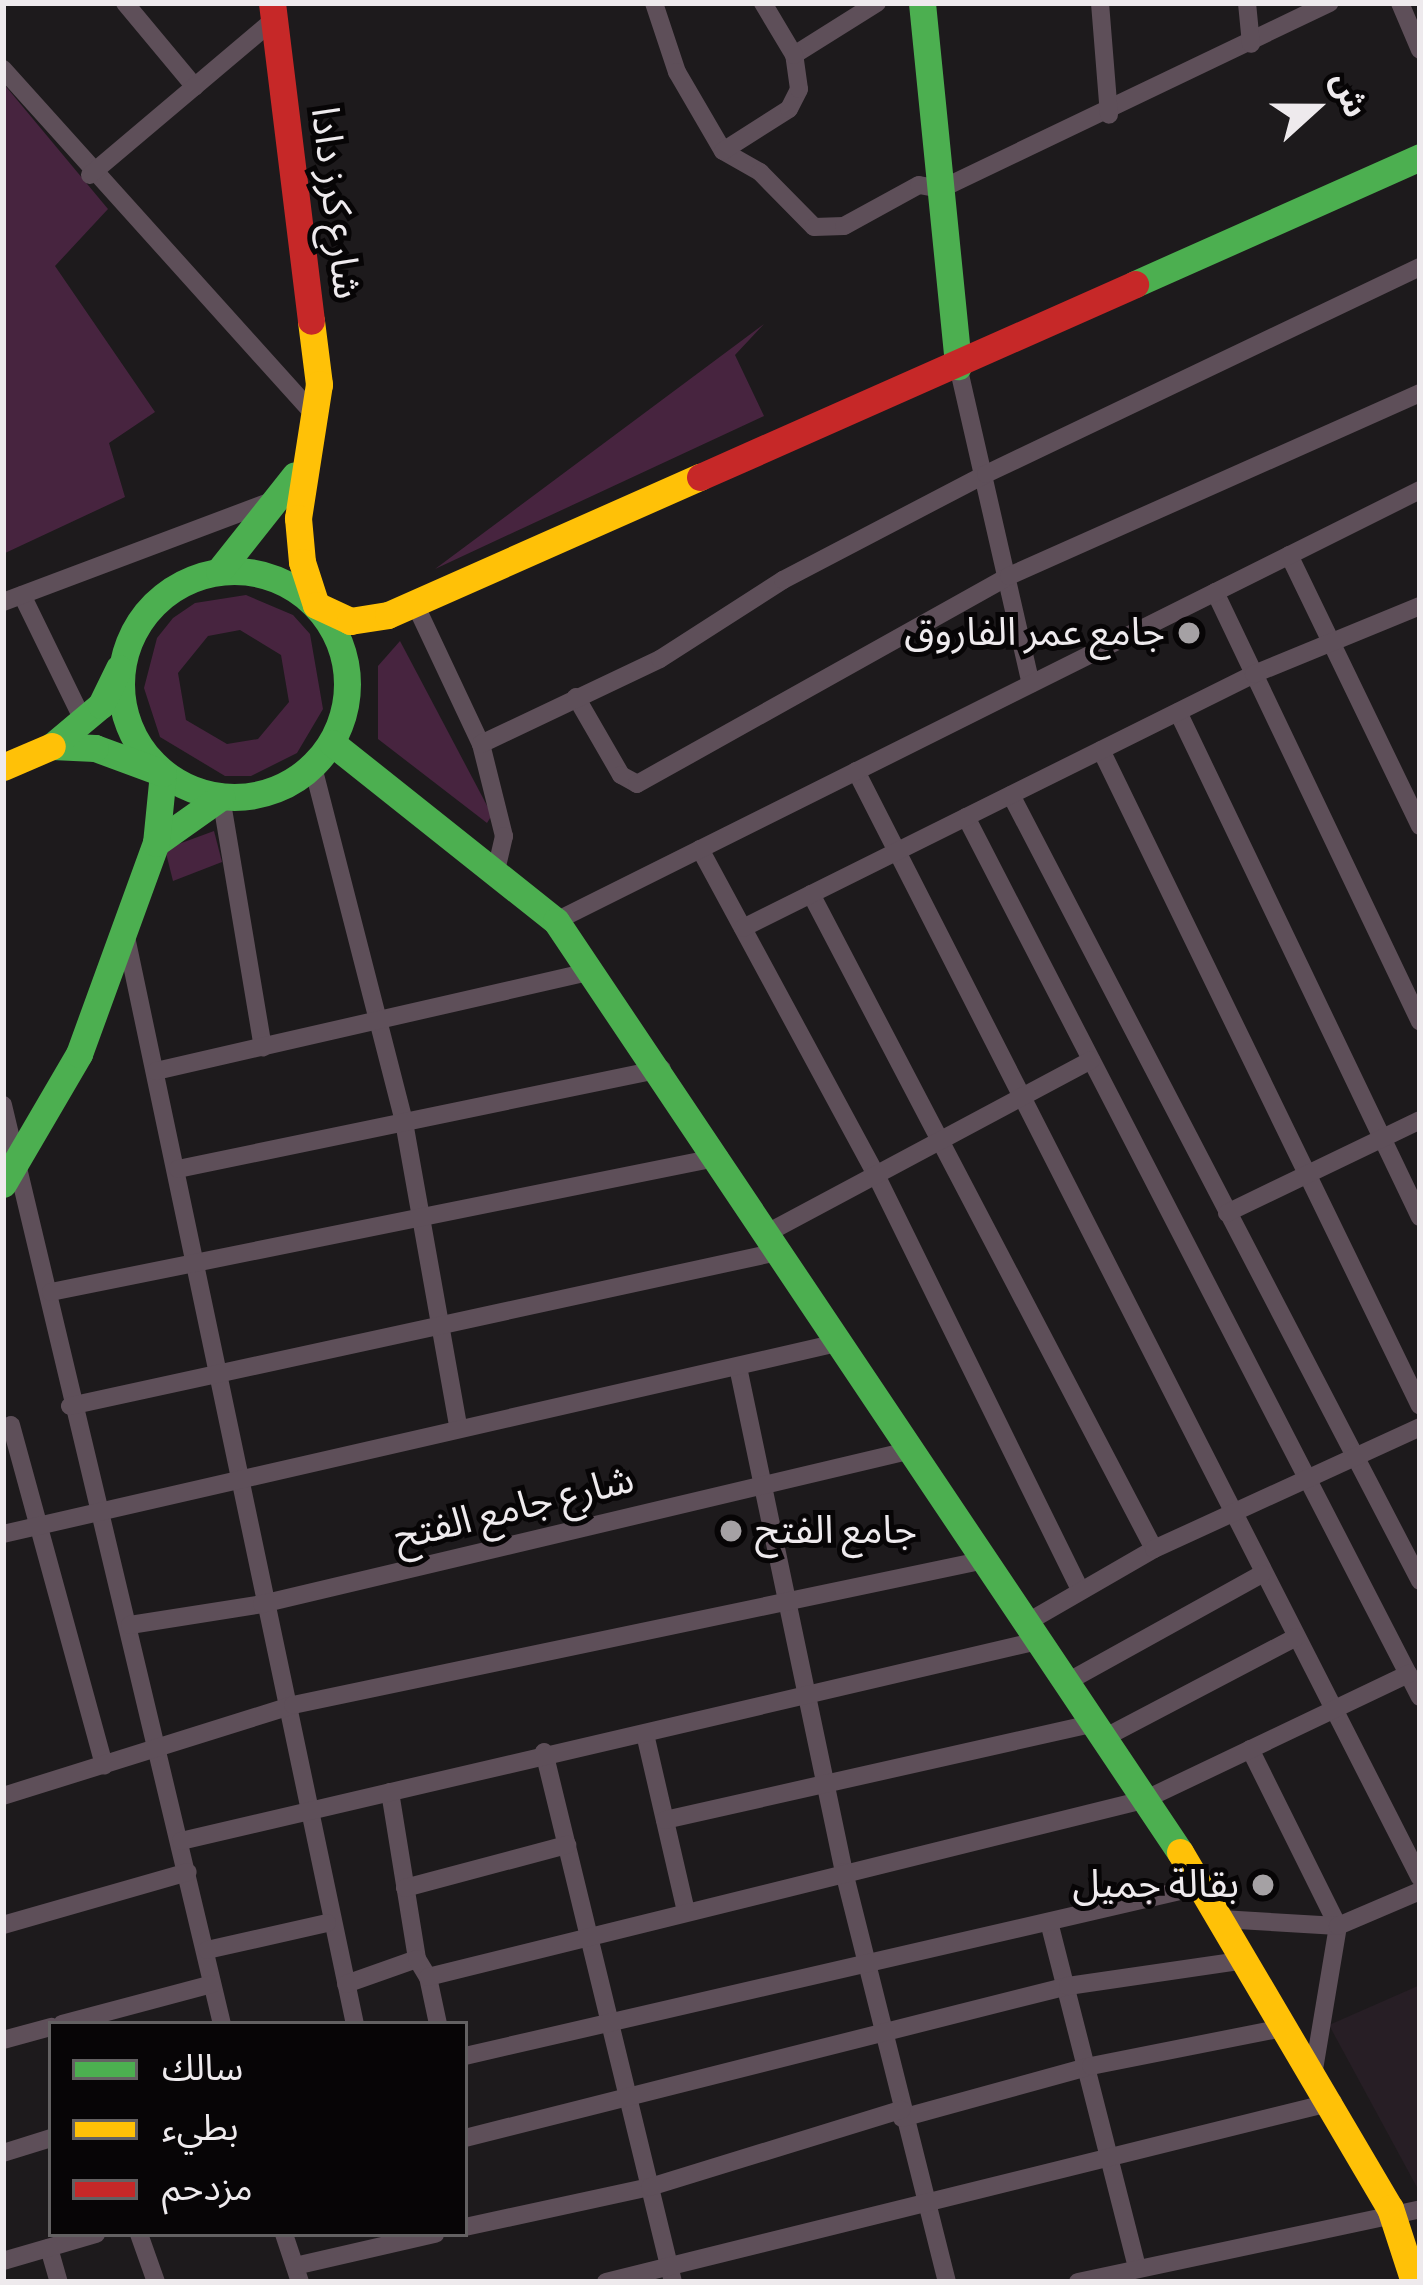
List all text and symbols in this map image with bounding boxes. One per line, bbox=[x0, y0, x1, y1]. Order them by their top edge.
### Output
north arrow bbox=[1255, 48, 1375, 168]
text: ش bbox=[1319, 65, 1379, 124]
street label: شارع كرز دادا bbox=[300, 104, 370, 302]
place label: جامع عمر الفاروق bbox=[904, 610, 1165, 656]
marker: جامع عمر الفاروق bbox=[1176, 620, 1202, 646]
street label: شارع جامع الفتح bbox=[389, 1457, 639, 1561]
place label: جامع الفتح bbox=[755, 1508, 917, 1554]
marker: جامع الفتح bbox=[718, 1518, 744, 1544]
place label: بقالة جميل bbox=[1072, 1862, 1239, 1908]
marker: بقالة جميل bbox=[1250, 1872, 1276, 1898]
legend bbox=[48, 2021, 468, 2237]
text: سالك bbox=[162, 2043, 243, 2094]
text: بطيء bbox=[162, 2103, 239, 2154]
text: مزدحم bbox=[162, 2163, 253, 2214]

